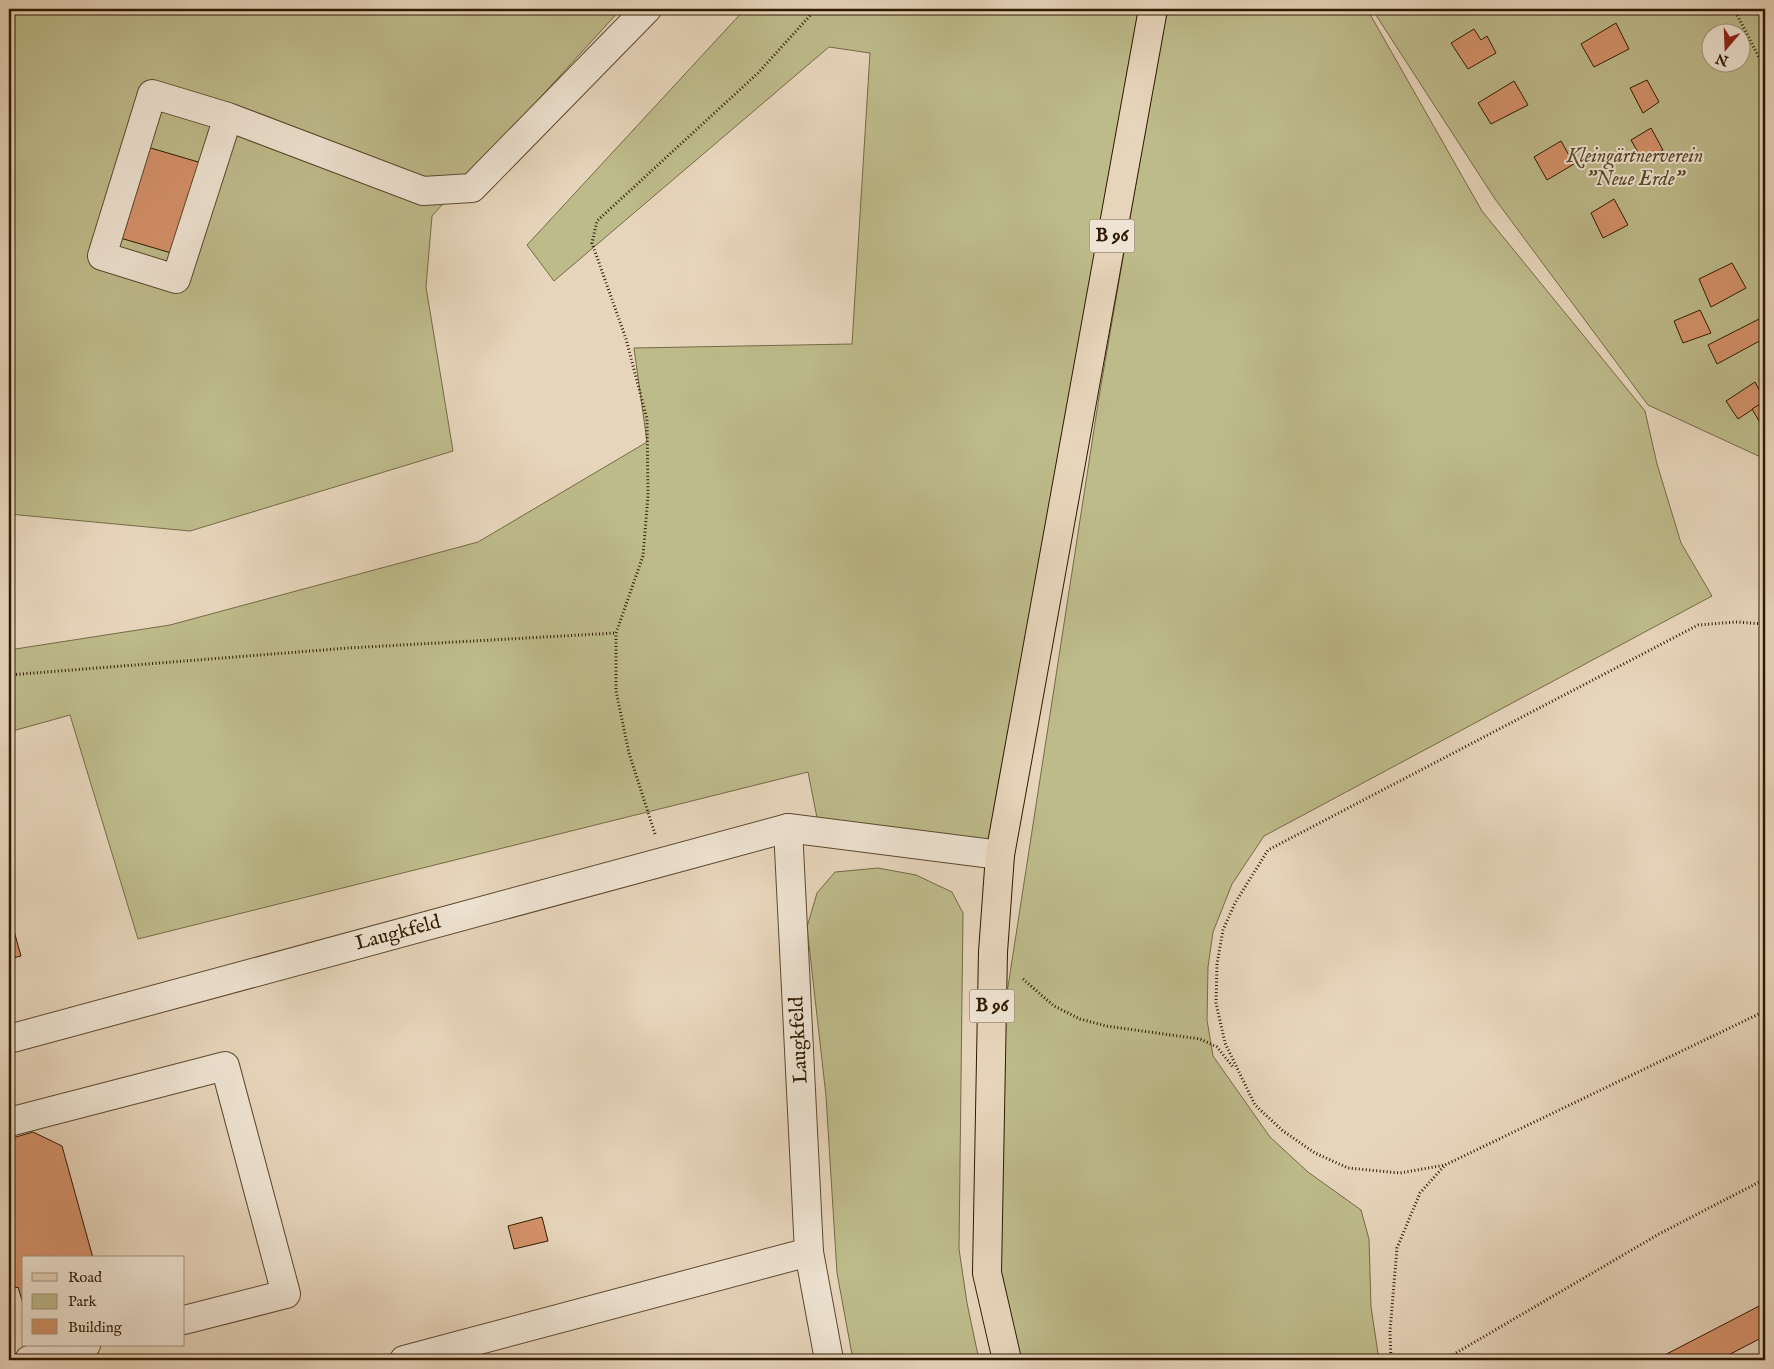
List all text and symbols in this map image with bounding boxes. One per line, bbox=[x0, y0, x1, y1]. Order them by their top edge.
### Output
north arrow bbox=[1702, 22, 1752, 72]
text: N bbox=[1713, 49, 1732, 70]
park label: Kleingärtnerverein "Neue Erde" bbox=[1566, 144, 1703, 192]
road number: B 96 bbox=[1090, 220, 1134, 252]
street label: Laugkfeld bbox=[353, 910, 444, 956]
road number: B 96 bbox=[970, 989, 1014, 1022]
street label: Laugkfeld bbox=[784, 995, 814, 1084]
legend bbox=[22, 1256, 185, 1346]
text: Road bbox=[68, 1268, 103, 1287]
text: Park bbox=[68, 1292, 98, 1311]
text: Building bbox=[68, 1318, 123, 1337]

